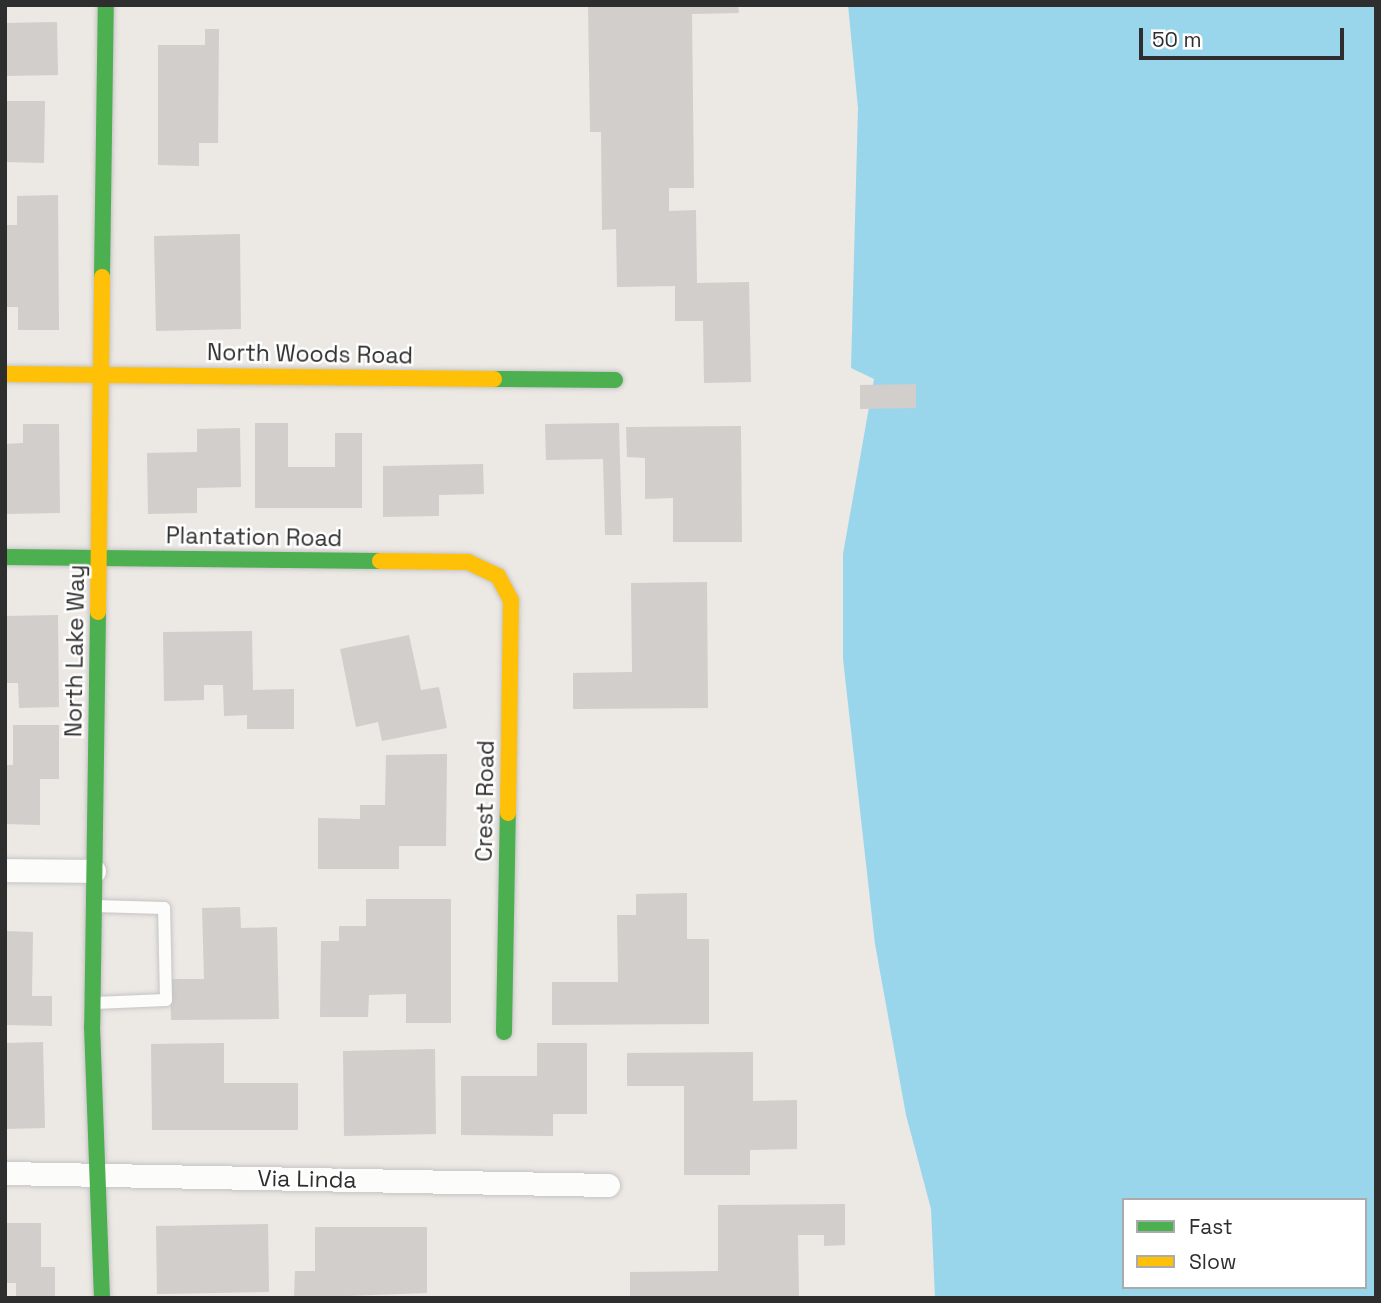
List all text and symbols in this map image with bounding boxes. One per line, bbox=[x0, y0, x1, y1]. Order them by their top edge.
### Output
scale bar bbox=[1143, 14, 1348, 58]
text: 50 m bbox=[1152, 26, 1202, 53]
street label: North Woods Road bbox=[207, 338, 413, 370]
street label: Plantation Road bbox=[166, 522, 342, 552]
street label: North Lake Way bbox=[60, 564, 90, 738]
street label: Crest Road bbox=[470, 740, 500, 862]
street label: Via Linda bbox=[257, 1164, 357, 1194]
legend bbox=[1122, 1198, 1367, 1289]
text: Fast bbox=[1189, 1213, 1233, 1240]
text: Slow bbox=[1189, 1248, 1237, 1275]

